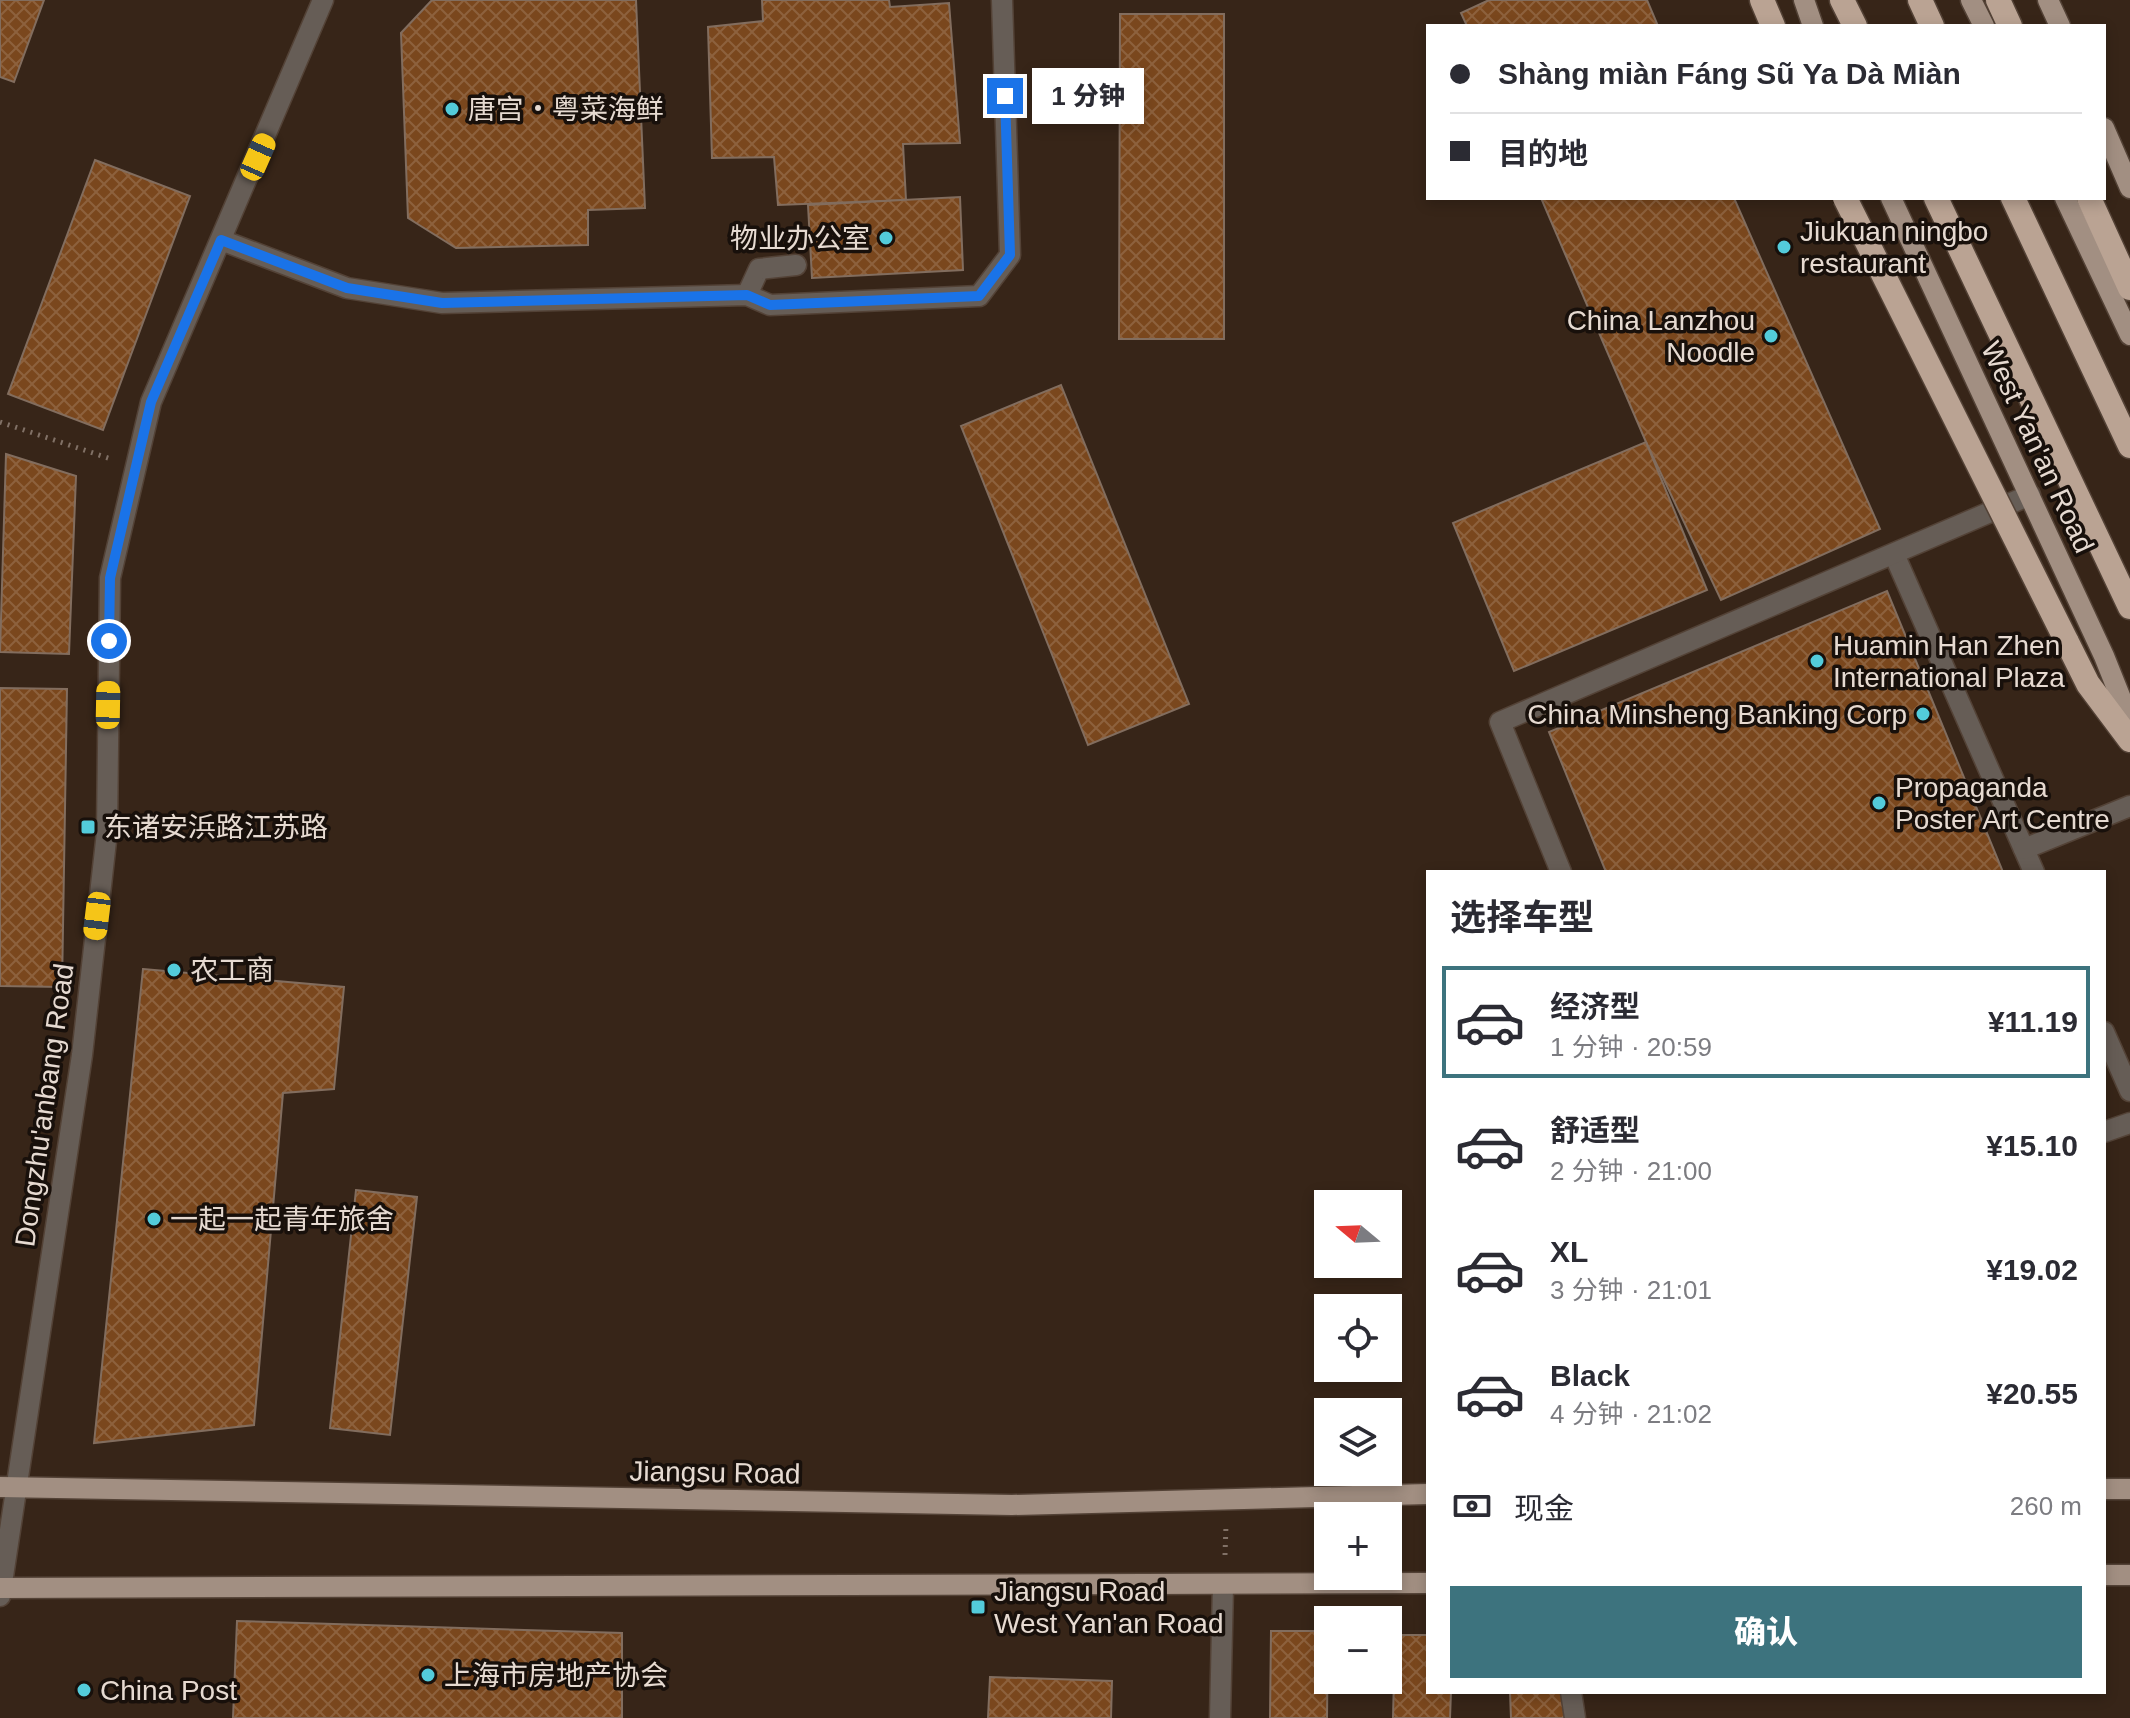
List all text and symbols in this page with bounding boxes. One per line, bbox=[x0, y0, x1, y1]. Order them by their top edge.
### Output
text: Shàng miàn Fáng Sũ Ya Dà Miàn bbox=[1498, 57, 1961, 90]
callout: 1 分钟 bbox=[1033, 68, 1145, 124]
route end bbox=[987, 78, 1023, 114]
text: 1 分钟 bbox=[1051, 81, 1125, 111]
place label: 唐宫・粤菜海鲜 bbox=[468, 94, 664, 125]
marker: 唐宫・粤菜海鲜 bbox=[443, 100, 461, 118]
car bbox=[237, 130, 279, 184]
text: 目的地 bbox=[1498, 137, 1588, 170]
place label: Jiukuan ningbo restaurant bbox=[1800, 216, 1988, 279]
place label: 物业办公室 bbox=[730, 223, 870, 254]
marker: 物业办公室 bbox=[877, 229, 895, 247]
marker: Jiukuan ningbo restaurant bbox=[1775, 238, 1793, 256]
place label: China Lanzhou Noodle bbox=[1567, 305, 1755, 368]
marker: China Lanzhou Noodle bbox=[1762, 327, 1780, 345]
street label: West Yan'an Road bbox=[1975, 337, 2100, 558]
route start bbox=[91, 623, 127, 659]
place label: Huamin Han Zhen International Plaza bbox=[1833, 630, 2065, 693]
marker: Huamin Han Zhen International Plaza bbox=[1808, 652, 1826, 670]
car bbox=[96, 681, 120, 729]
place label: China Minsheng Banking Corp bbox=[1527, 699, 1907, 730]
marker: China Minsheng Banking Corp bbox=[1914, 705, 1932, 723]
place label: Propaganda Poster Art Centre bbox=[1895, 772, 2110, 835]
marker: Propaganda Poster Art Centre bbox=[1870, 794, 1888, 812]
place label: 东诸安浜路江苏路 bbox=[104, 812, 328, 843]
marker: 东诸安浜路江苏路 bbox=[79, 818, 97, 836]
car bbox=[82, 891, 112, 941]
text: 选择车型 bbox=[1450, 897, 1594, 938]
place label: 农工商 bbox=[190, 955, 274, 986]
marker: 农工商 bbox=[165, 961, 183, 979]
street label: Dongzhu'anbang Road bbox=[9, 962, 80, 1249]
icon: car bbox=[1454, 986, 1526, 1058]
text: 经济型 bbox=[1550, 990, 1640, 1023]
text: ¥11.19 bbox=[1988, 1005, 2078, 1038]
text: 1 分钟 · 20:59 bbox=[1550, 1032, 1712, 1062]
icon: car bbox=[1454, 1110, 1526, 1182]
text: 舒适型 bbox=[1550, 1114, 1640, 1147]
text: ¥15.10 bbox=[1986, 1129, 2078, 1162]
text: 2 分钟 · 21:00 bbox=[1550, 1156, 1712, 1186]
north arrow bbox=[1314, 1190, 1402, 1278]
map controls bbox=[1314, 1190, 1402, 1694]
place label: 一起一起青年旅舍 bbox=[170, 1204, 394, 1235]
marker: 一起一起青年旅舍 bbox=[145, 1210, 163, 1228]
icon: car bbox=[1454, 1234, 1526, 1306]
text: XL bbox=[1550, 1235, 1588, 1268]
text: ¥19.02 bbox=[1986, 1253, 2078, 1286]
text: 3 分钟 · 21:01 bbox=[1550, 1275, 1712, 1305]
button: locate bbox=[1314, 1294, 1402, 1382]
icon: car bbox=[1454, 1358, 1526, 1430]
text: Black bbox=[1550, 1359, 1630, 1392]
text: ¥20.55 bbox=[1986, 1377, 2078, 1410]
button: layers bbox=[1314, 1398, 1402, 1486]
text: 4 分钟 · 21:02 bbox=[1550, 1399, 1712, 1429]
street label: Jiangsu Road bbox=[629, 1456, 801, 1489]
icon: cash bbox=[1450, 1484, 1494, 1528]
text: 260 m bbox=[2010, 1491, 2082, 1521]
text: 现金 bbox=[1514, 1492, 1574, 1525]
button: + bbox=[1314, 1502, 1402, 1590]
place label: Jiangsu Road West Yan'an Road bbox=[994, 1576, 1224, 1639]
button: 确认 bbox=[1450, 1586, 2082, 1678]
marker: Jiangsu Road West Yan'an Road bbox=[969, 1598, 987, 1616]
button: − bbox=[1314, 1606, 1402, 1694]
place label: 上海市房地产协会 bbox=[444, 1660, 668, 1691]
marker: 上海市房地产协会 bbox=[419, 1666, 437, 1684]
place label: China Post bbox=[100, 1675, 237, 1706]
marker: China Post bbox=[75, 1681, 93, 1699]

